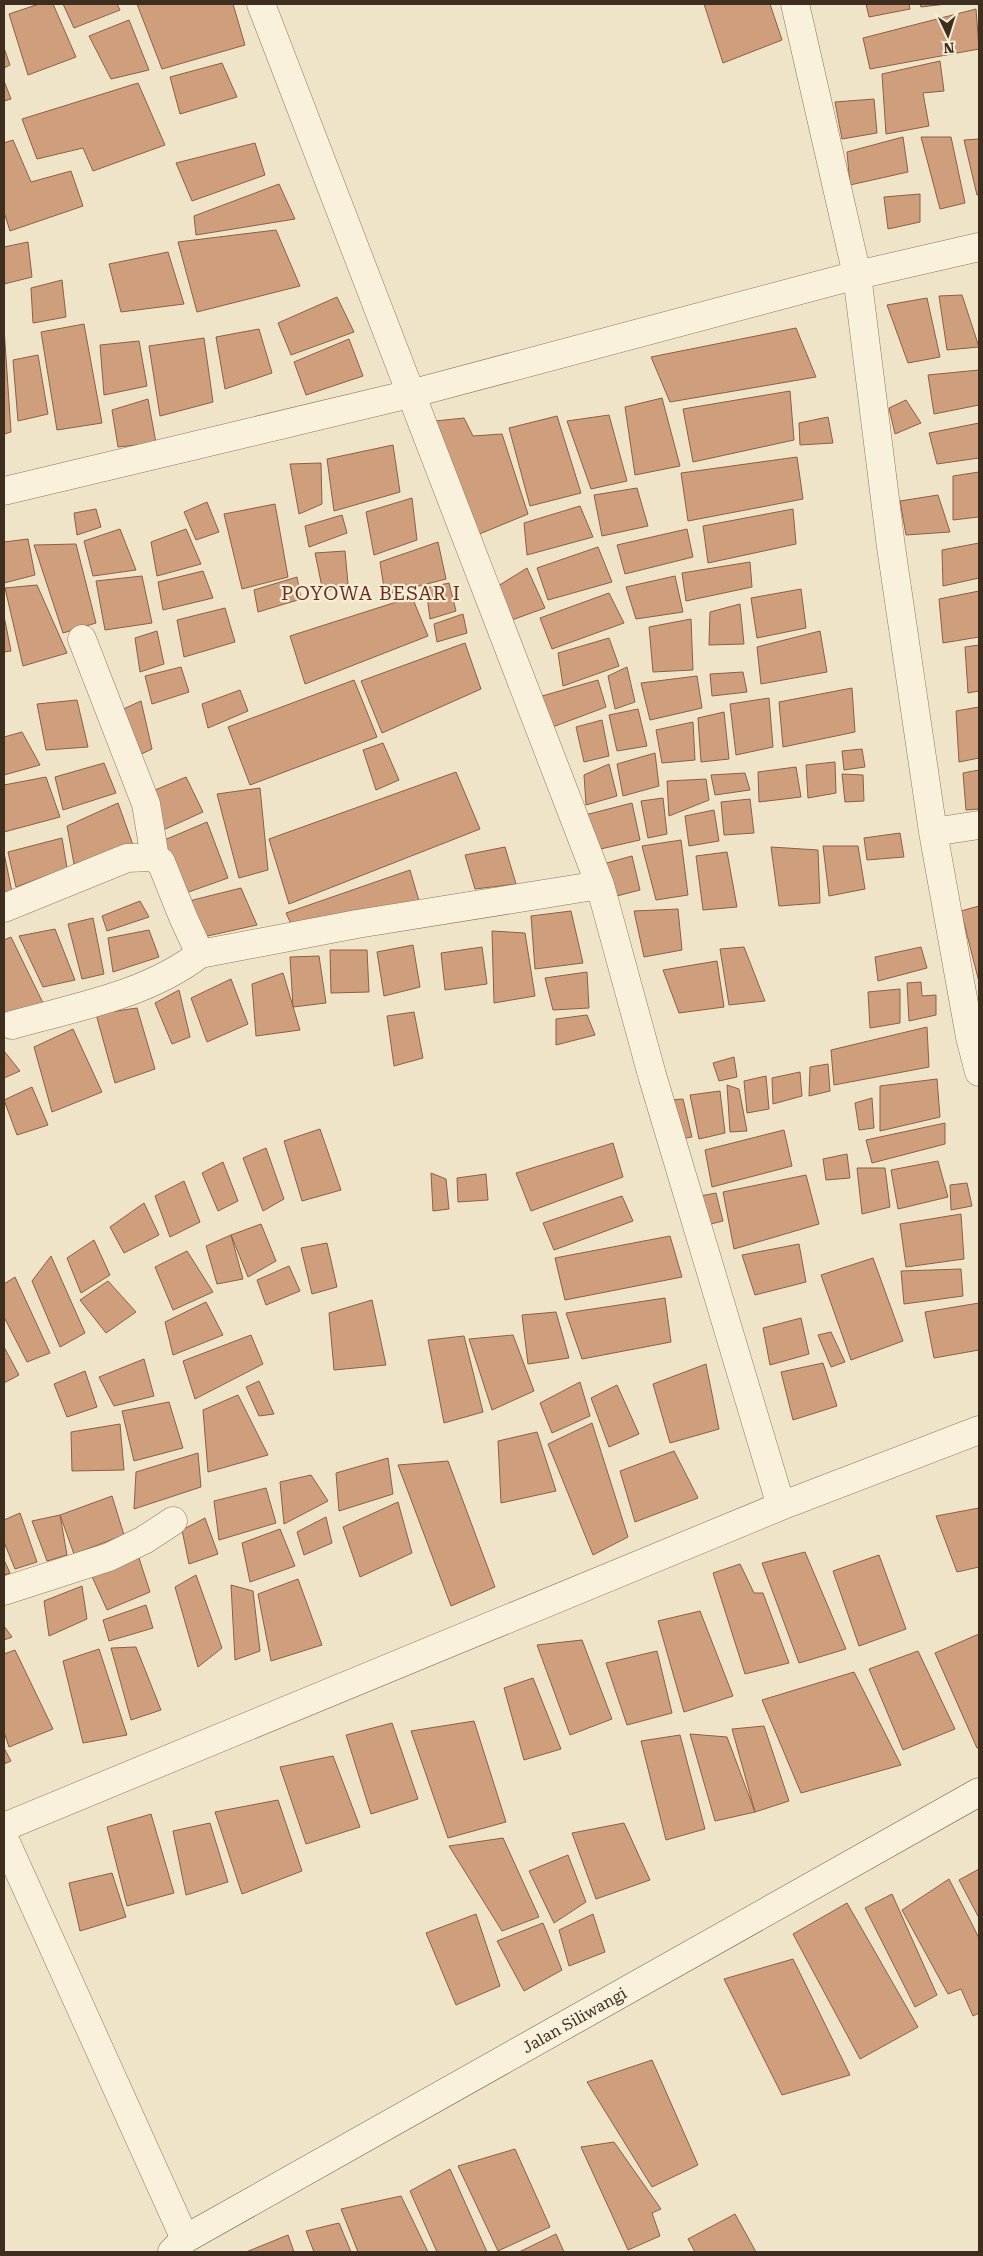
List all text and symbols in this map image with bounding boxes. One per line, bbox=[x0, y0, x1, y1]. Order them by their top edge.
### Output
north arrow bbox=[923, 10, 973, 60]
text: N bbox=[943, 40, 955, 56]
district label: POYOWA BESAR I bbox=[281, 582, 461, 605]
street label: Jalan Siliwangi bbox=[519, 1983, 630, 2057]

